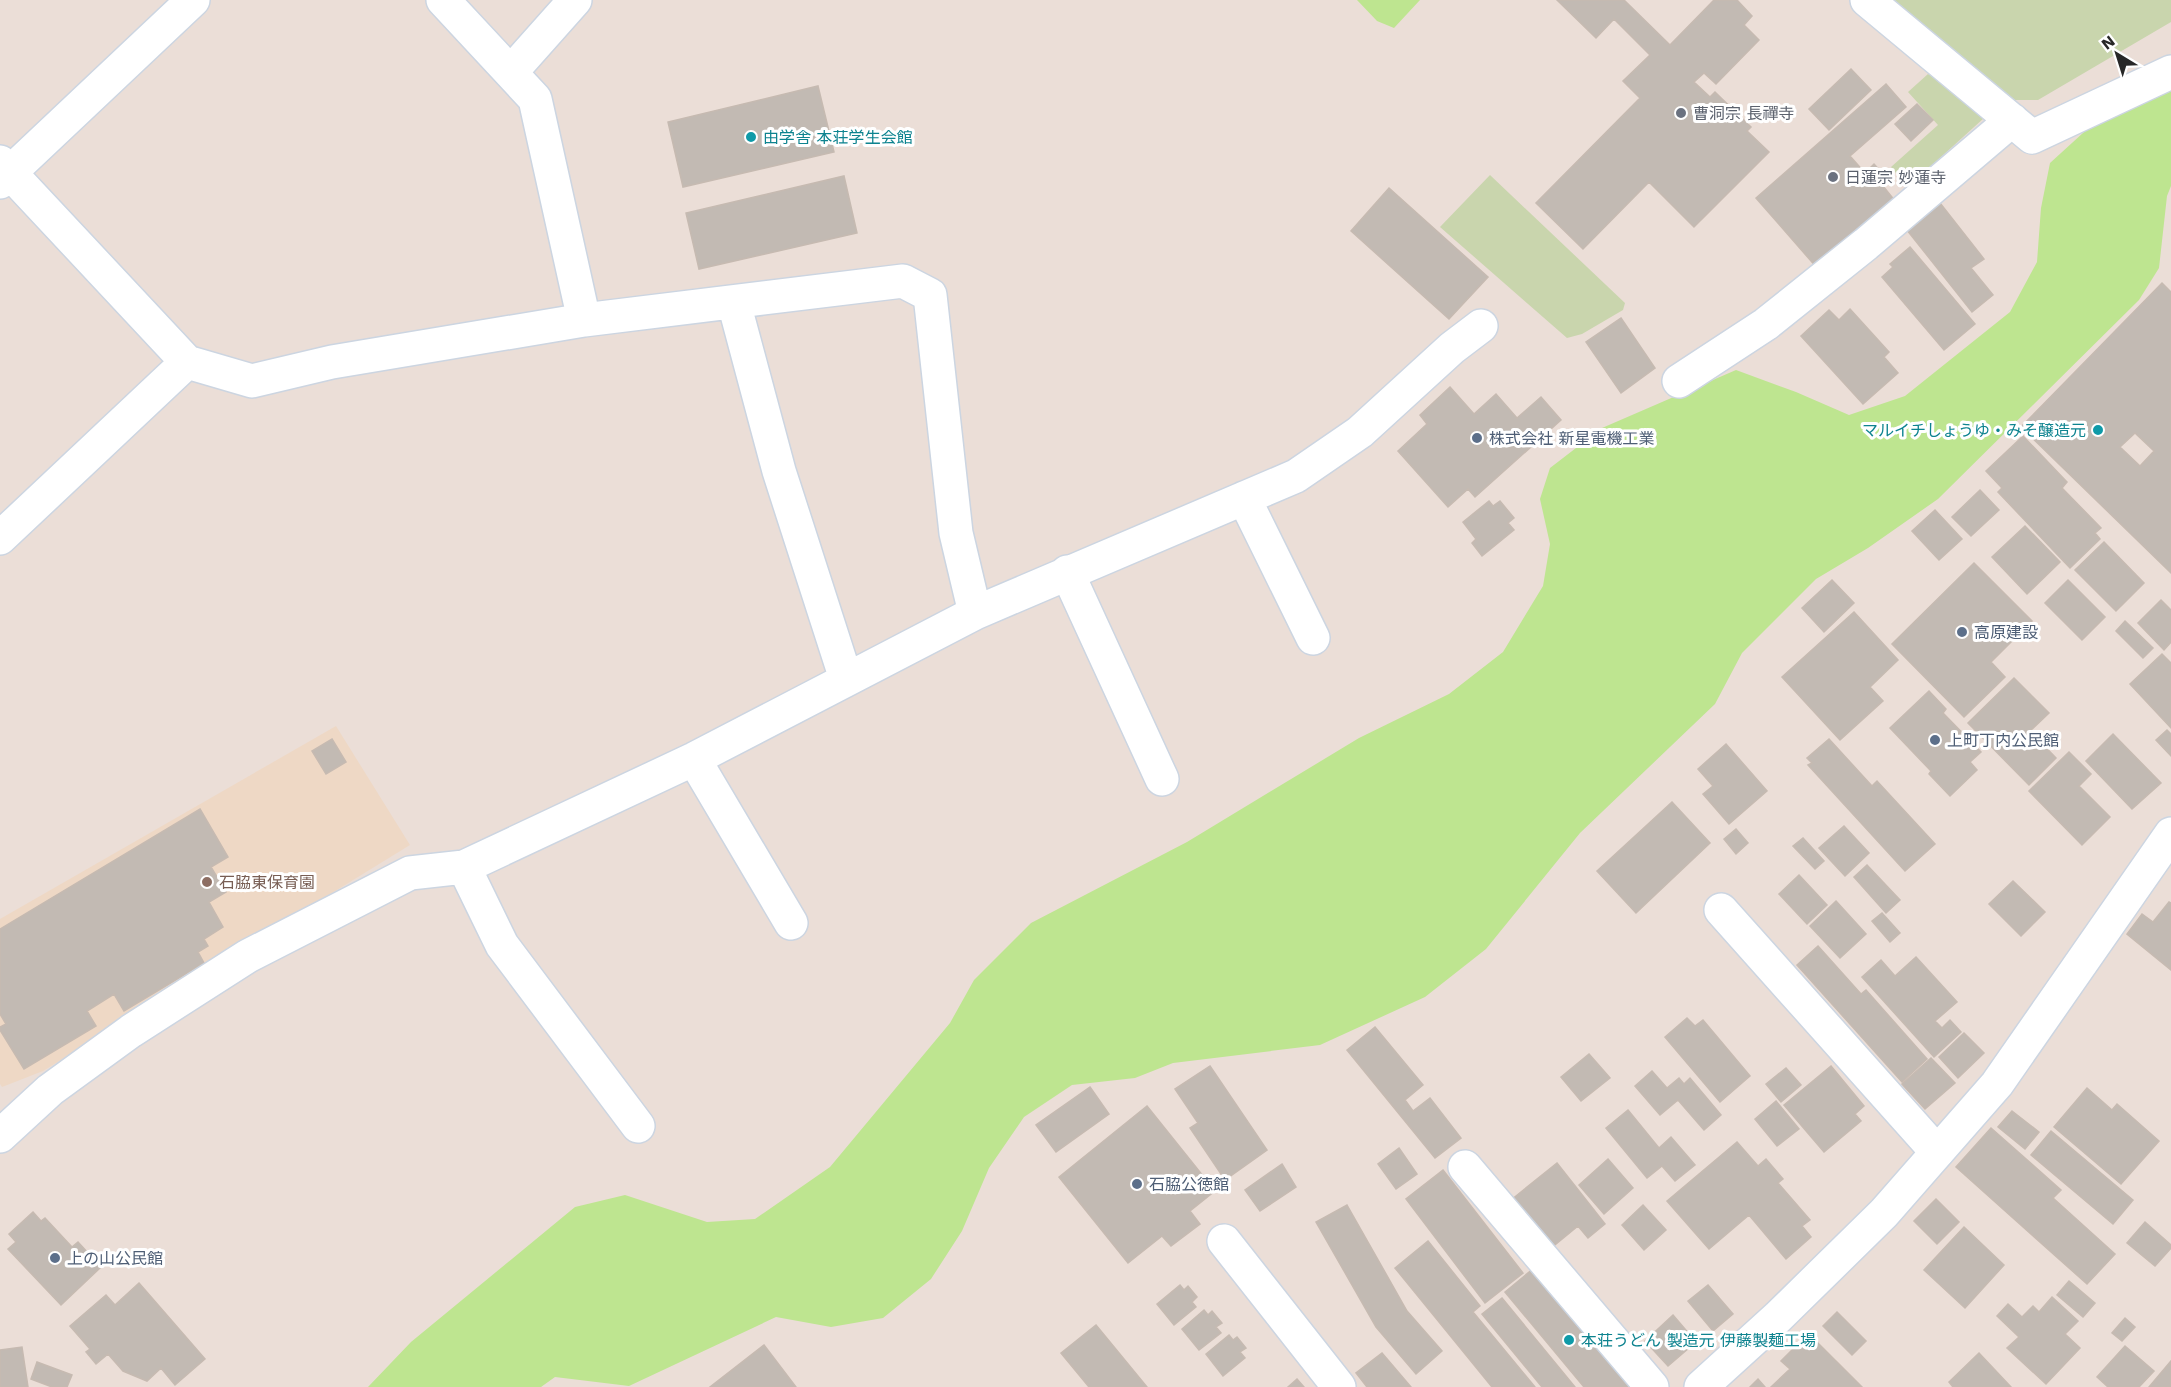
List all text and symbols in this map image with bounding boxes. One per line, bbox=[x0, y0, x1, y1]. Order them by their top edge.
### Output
north arrow bbox=[2087, 24, 2147, 84]
text: N bbox=[2098, 31, 2119, 54]
place label: 曹洞宗 長禪寺 bbox=[1693, 104, 1794, 123]
marker: 曹洞宗 長禪寺 bbox=[1674, 106, 1688, 120]
place label: 由学舎 本荘学生会館 bbox=[763, 128, 912, 147]
marker: 由学舎 本荘学生会館 bbox=[744, 130, 758, 144]
place label: 日蓮宗 妙蓮寺 bbox=[1845, 168, 1946, 187]
marker: 日蓮宗 妙蓮寺 bbox=[1826, 170, 1840, 184]
place label: マルイチしょうゆ・みそ醸造元 bbox=[1862, 421, 2086, 440]
marker: マルイチしょうゆ・みそ醸造元 bbox=[2091, 423, 2105, 437]
place label: 株式会社 新星電機工業 bbox=[1489, 429, 1654, 448]
marker: 株式会社 新星電機工業 bbox=[1470, 431, 1484, 445]
place label: 高原建設 bbox=[1974, 623, 2038, 642]
marker: 高原建設 bbox=[1955, 625, 1969, 639]
place label: 上町丁内公民館 bbox=[1947, 731, 2059, 750]
marker: 上町丁内公民館 bbox=[1928, 733, 1942, 747]
place label: 石脇東保育園 bbox=[219, 873, 315, 892]
marker: 石脇東保育園 bbox=[200, 875, 214, 889]
place label: 石脇公徳館 bbox=[1149, 1175, 1229, 1194]
marker: 石脇公徳館 bbox=[1130, 1177, 1144, 1191]
place label: 上の山公民館 bbox=[67, 1249, 163, 1268]
marker: 上の山公民館 bbox=[48, 1251, 62, 1265]
place label: 本荘うどん 製造元 伊藤製麺工場 bbox=[1581, 1331, 1816, 1350]
marker: 本荘うどん 製造元 伊藤製麺工場 bbox=[1562, 1333, 1576, 1347]

